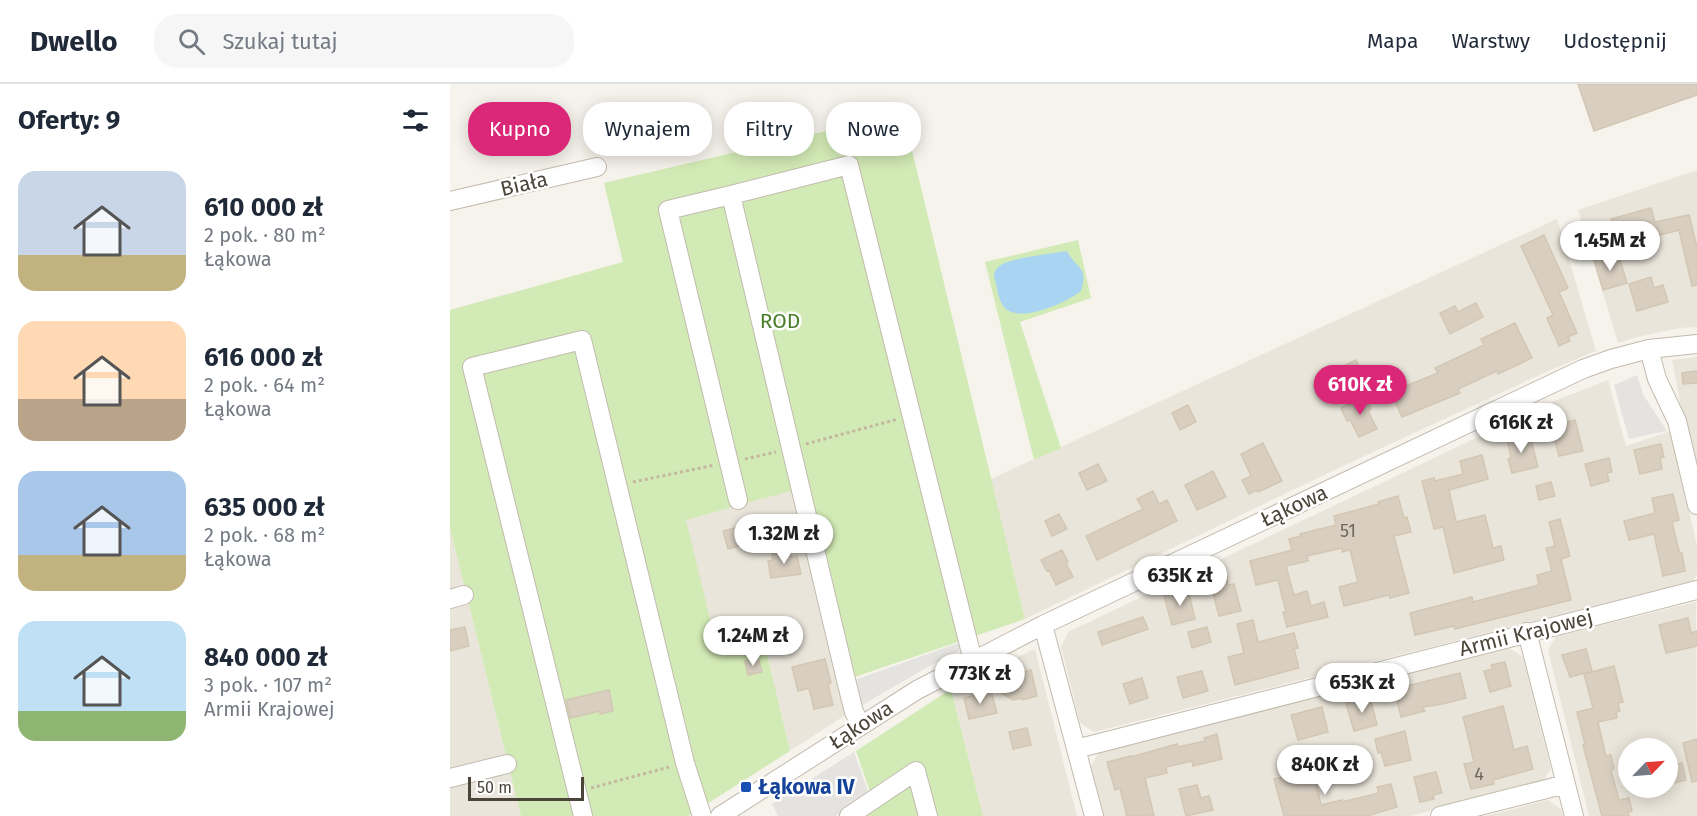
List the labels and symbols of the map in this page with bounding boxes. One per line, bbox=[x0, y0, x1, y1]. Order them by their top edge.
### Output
street label: Biała bbox=[498, 166, 550, 202]
pin: 1.45M zł bbox=[1548, 221, 1672, 272]
park label: ROD bbox=[760, 308, 800, 334]
pin: 610K zł bbox=[1305, 365, 1415, 416]
pin: 616K zł bbox=[1466, 403, 1576, 454]
street label: Łąkowa bbox=[1256, 479, 1332, 533]
pin: 1.32M zł bbox=[722, 514, 846, 565]
house number: 51 bbox=[1340, 520, 1356, 542]
pin: 635K zł bbox=[1125, 556, 1235, 607]
street label: Armii Krajowej bbox=[1456, 604, 1596, 662]
pin: 1.24M zł bbox=[691, 616, 815, 667]
pin: 773K zł bbox=[925, 654, 1035, 705]
pin: 653K zł bbox=[1307, 663, 1417, 714]
street label: Łąkowa bbox=[824, 695, 898, 755]
north arrow bbox=[1618, 738, 1678, 798]
pin: 840K zł bbox=[1270, 745, 1380, 796]
house number: 4 bbox=[1474, 763, 1484, 785]
scale bar bbox=[468, 774, 584, 802]
place label: Łąkowa IV bbox=[758, 774, 856, 800]
marker: Łąkowa IV bbox=[739, 780, 753, 794]

